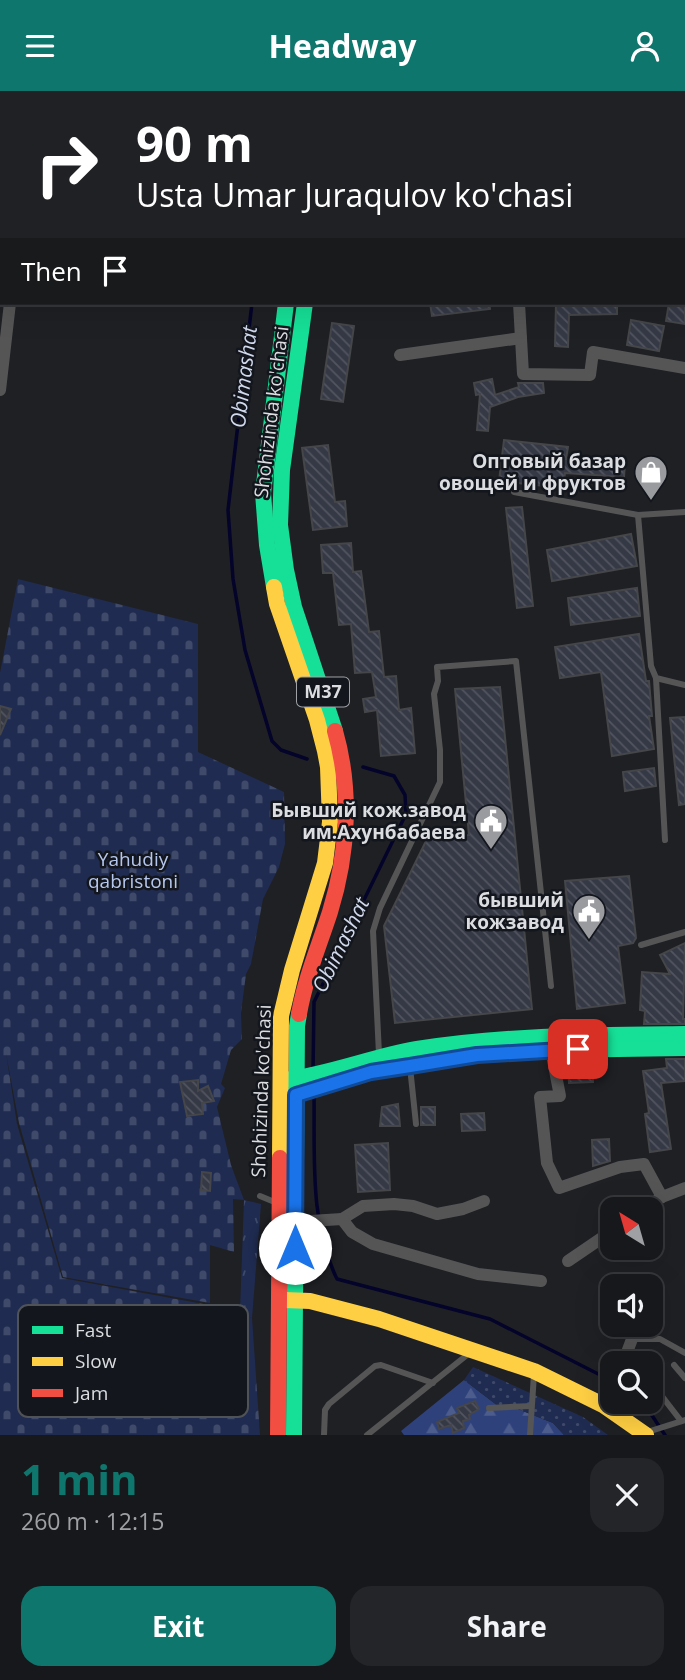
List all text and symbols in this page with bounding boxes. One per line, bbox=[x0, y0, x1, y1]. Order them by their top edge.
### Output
text: Headway bbox=[269, 24, 416, 67]
icon: menu bbox=[21, 27, 59, 65]
icon: person bbox=[626, 27, 664, 65]
text: 90 m bbox=[136, 110, 253, 176]
icon: right bbox=[21, 119, 112, 210]
text: Usta Umar Juraqulov ko'chasi bbox=[136, 173, 573, 216]
icon: arrive bbox=[96, 252, 134, 290]
text: Then bbox=[21, 253, 82, 289]
water label: Obimashat bbox=[223, 323, 263, 430]
street label: Shohizinda ko'chasi bbox=[248, 324, 294, 500]
place label: Оптовый базар овощей и фруктов bbox=[439, 448, 626, 496]
shop icon: Оптовый базар овощей и фруктов bbox=[632, 453, 670, 502]
road number: M37 bbox=[297, 677, 349, 707]
place label: Бывший кож.завод им.Ахунбабаева bbox=[271, 797, 466, 845]
public building icon: Бывший кож.завод им.Ахунбабаева bbox=[472, 802, 510, 851]
park label: Yahudiy qabristoni bbox=[88, 846, 178, 894]
place label: бывший кожзавод bbox=[466, 887, 564, 935]
water label: Obimashat bbox=[305, 891, 376, 997]
public building icon: бывший кожзавод bbox=[570, 892, 608, 941]
street label: Shohizinda ko'chasi bbox=[245, 1004, 277, 1178]
pin bbox=[548, 1019, 608, 1079]
icon: arrive bbox=[559, 1030, 597, 1068]
north arrow bbox=[600, 1197, 663, 1260]
map controls bbox=[600, 1197, 663, 1414]
position arrow bbox=[258, 1211, 332, 1285]
button: sound bbox=[600, 1274, 663, 1337]
legend bbox=[18, 1305, 248, 1417]
text: Fast bbox=[75, 1317, 111, 1343]
text: Slow bbox=[75, 1348, 117, 1374]
button: search bbox=[600, 1351, 663, 1414]
text: Jam bbox=[73, 1380, 108, 1406]
text: 1 min bbox=[21, 1450, 138, 1507]
button: close bbox=[590, 1458, 664, 1532]
text: 260 m · 12:15 bbox=[21, 1505, 164, 1537]
button: Exit bbox=[21, 1586, 336, 1666]
button: Share bbox=[350, 1586, 664, 1666]

